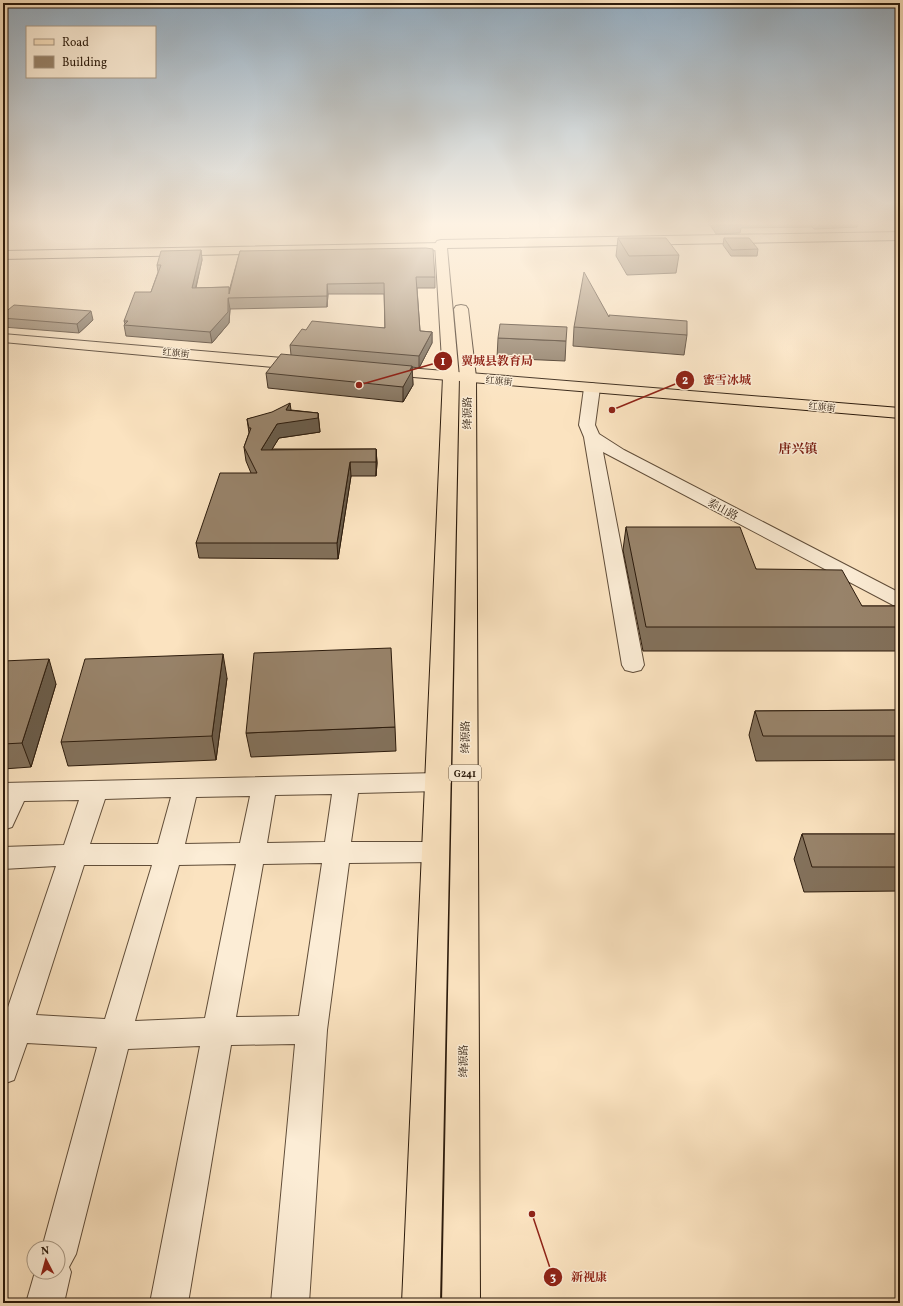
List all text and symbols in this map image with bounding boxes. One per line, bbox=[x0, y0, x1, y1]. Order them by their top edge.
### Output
legend bbox=[26, 26, 156, 78]
text: Road bbox=[62, 35, 89, 51]
text: Building bbox=[62, 55, 107, 71]
street label: 红旗街 bbox=[162, 346, 190, 361]
callout: 翼城县教育局 bbox=[433, 349, 541, 373]
text: 1 bbox=[441, 354, 446, 370]
text: 翼城县教育局 bbox=[461, 354, 533, 370]
callout: 蜜雪冰城 bbox=[675, 368, 759, 392]
text: 2 bbox=[682, 373, 688, 389]
text: 蜜雪冰城 bbox=[703, 373, 751, 389]
street label: 红旗街 bbox=[485, 374, 513, 389]
street label: 绛源路 bbox=[461, 397, 476, 430]
street label: 红旗街 bbox=[808, 400, 836, 415]
district label: 唐兴镇 bbox=[778, 441, 818, 459]
street label: 泰山路 bbox=[704, 496, 740, 525]
street label: 绛源路 bbox=[459, 721, 474, 754]
road number: G241 bbox=[449, 765, 481, 781]
street label: 绛源路 bbox=[457, 1045, 472, 1078]
north arrow bbox=[26, 1240, 66, 1280]
text: N bbox=[40, 1244, 50, 1259]
callout: 新视康 bbox=[543, 1265, 615, 1289]
text: 3 bbox=[550, 1270, 556, 1286]
text: 新视康 bbox=[571, 1270, 607, 1286]

